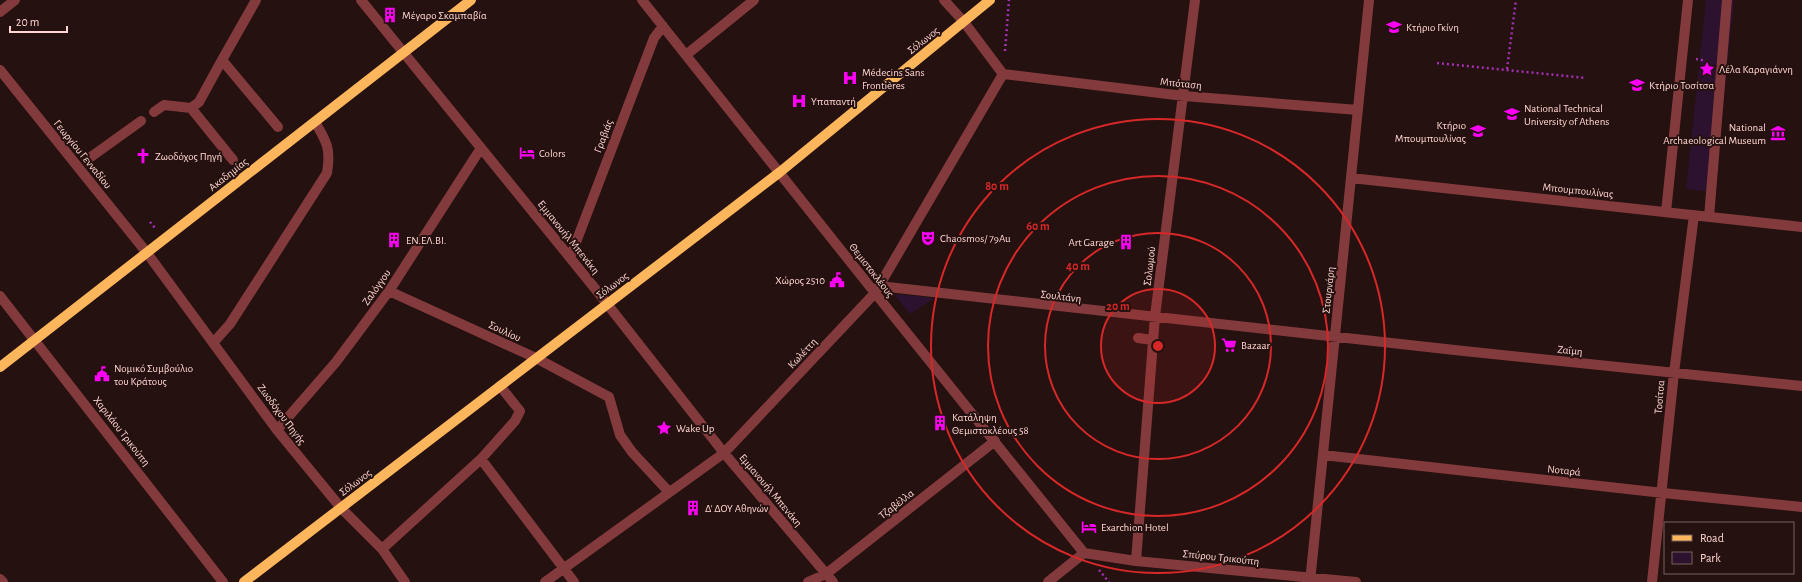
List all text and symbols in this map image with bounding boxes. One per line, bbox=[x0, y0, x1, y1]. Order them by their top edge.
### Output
building icon: Μέγαρο Σκαμπαβία bbox=[381, 6, 399, 24]
scale bar bbox=[10, 8, 67, 34]
place label: Μέγαρο Σκαμπαβία bbox=[402, 10, 487, 21]
text: 20 m bbox=[16, 16, 39, 28]
school or university icon: Κτήριο Γκίνη bbox=[1385, 18, 1403, 36]
place label: Κτήριο Γκίνη bbox=[1406, 22, 1459, 33]
street label: Σόλωνος bbox=[905, 25, 941, 56]
place icon: Λέλα Καραγιάννη bbox=[1698, 60, 1716, 78]
place label: Λέλα Καραγιάννη bbox=[1719, 64, 1793, 75]
place label: Médecins Sans Frontières bbox=[862, 67, 924, 91]
hospital icon: Médecins Sans Frontières bbox=[841, 69, 859, 87]
street label: Μπόταση bbox=[1160, 76, 1202, 91]
school or university icon: Κτήριο Τοσίτσα bbox=[1628, 76, 1646, 94]
place label: Κτήριο Τοσίτσα bbox=[1649, 80, 1714, 91]
hospital icon: Υπαπαντή bbox=[790, 92, 808, 110]
place label: Υπαπαντή bbox=[811, 96, 856, 107]
place label: National Technical University of Athens bbox=[1524, 103, 1609, 127]
school or university icon: National Technical University of Athens bbox=[1503, 105, 1521, 123]
street label: Γεωργίου Γενναδίου bbox=[52, 118, 114, 191]
street label: Γραβιάς bbox=[592, 118, 615, 154]
place label: Κτήριο Μπουμπουλίνας bbox=[1395, 120, 1466, 144]
school or university icon: Κτήριο Μπουμπουλίνας bbox=[1469, 122, 1487, 140]
place label: National Archaeological Museum bbox=[1663, 122, 1766, 146]
museum icon: National Archaeological Museum bbox=[1769, 124, 1787, 142]
hotel icon: Colors bbox=[518, 144, 536, 162]
church icon: Ζωοδόχος Πηγή bbox=[134, 147, 152, 165]
place label: Colors bbox=[539, 148, 566, 159]
place label: Ζωοδόχος Πηγή bbox=[155, 151, 222, 162]
street label: Ακαδημίας bbox=[207, 156, 250, 193]
text: 80 m bbox=[985, 180, 1009, 192]
street label: Μπουμπουλίνας bbox=[1542, 181, 1614, 200]
street label: Εμμανουήλ Μπενάκη bbox=[536, 198, 602, 276]
text: 60 m bbox=[1026, 220, 1050, 232]
theatre icon: Chaosmos/ 79Au bbox=[919, 229, 937, 247]
building icon: ΕΝ.ΕΛ.ΒΙ. bbox=[385, 231, 403, 249]
place label: Chaosmos/ 79Au bbox=[940, 233, 1011, 244]
building icon: Art Garage bbox=[1117, 233, 1135, 251]
place label: ΕΝ.ΕΛ.ΒΙ. bbox=[406, 235, 446, 246]
place label: Art Garage bbox=[1068, 237, 1114, 248]
street label: Θεμιστοκλέους bbox=[847, 241, 896, 299]
street label: Σολωμού bbox=[1142, 246, 1157, 286]
text: 40 m bbox=[1066, 260, 1090, 272]
street label: Στουρνάρη bbox=[1321, 266, 1336, 314]
street label: Ζαλόγγου bbox=[360, 267, 393, 307]
street label: Σόλωνος bbox=[594, 270, 630, 301]
public building icon: Χώρος 2510 bbox=[828, 271, 846, 289]
place label: Χώρος 2510 bbox=[775, 275, 825, 286]
street label: Σουλτάνη bbox=[1040, 289, 1082, 304]
text: 20 m bbox=[1106, 300, 1130, 312]
street label: Σουλίου bbox=[487, 319, 523, 344]
street label: Κωλέττη bbox=[786, 336, 819, 371]
supermarket icon: Bazaar bbox=[1220, 336, 1238, 354]
centre of rings bbox=[1151, 339, 1165, 353]
place label: Bazaar bbox=[1241, 340, 1271, 351]
street label: Ζαΐμη bbox=[1557, 344, 1583, 357]
place label: Νομικό Συμβούλιο του Κράτους bbox=[113, 363, 193, 387]
public building icon: Νομικό Συμβούλιο του Κράτους bbox=[93, 365, 111, 383]
street label: Τοσίτσα bbox=[1653, 379, 1666, 414]
street label: Ζωοδόχου Πηγής bbox=[255, 382, 308, 447]
street label: Χαριλάου Τρικούπη bbox=[91, 395, 152, 468]
place label: Κατάληψη Θεμιστοκλέους 58 bbox=[952, 412, 1029, 436]
building icon: Κατάληψη Θεμιστοκλέους 58 bbox=[931, 414, 949, 432]
place icon: Wake Up bbox=[655, 419, 673, 437]
place label: Wake Up bbox=[676, 423, 715, 434]
street label: Εμμανουήλ Μπενάκη bbox=[737, 452, 804, 529]
street label: Νοταρά bbox=[1547, 463, 1581, 478]
street label: Σόλωνος bbox=[337, 467, 373, 498]
street label: Τζαβέλλα bbox=[877, 487, 916, 521]
building icon: Δ' ΔΟΥ Αθηνών bbox=[684, 499, 702, 517]
place label: Δ' ΔΟΥ Αθηνών bbox=[705, 503, 769, 514]
hotel icon: Exarchion Hotel bbox=[1080, 518, 1098, 536]
place label: Exarchion Hotel bbox=[1101, 522, 1169, 533]
legend bbox=[1664, 522, 1794, 574]
text: Road bbox=[1700, 532, 1724, 544]
street label: Σπύρου Τρικούπη bbox=[1182, 548, 1260, 567]
text: Park bbox=[1700, 552, 1721, 564]

